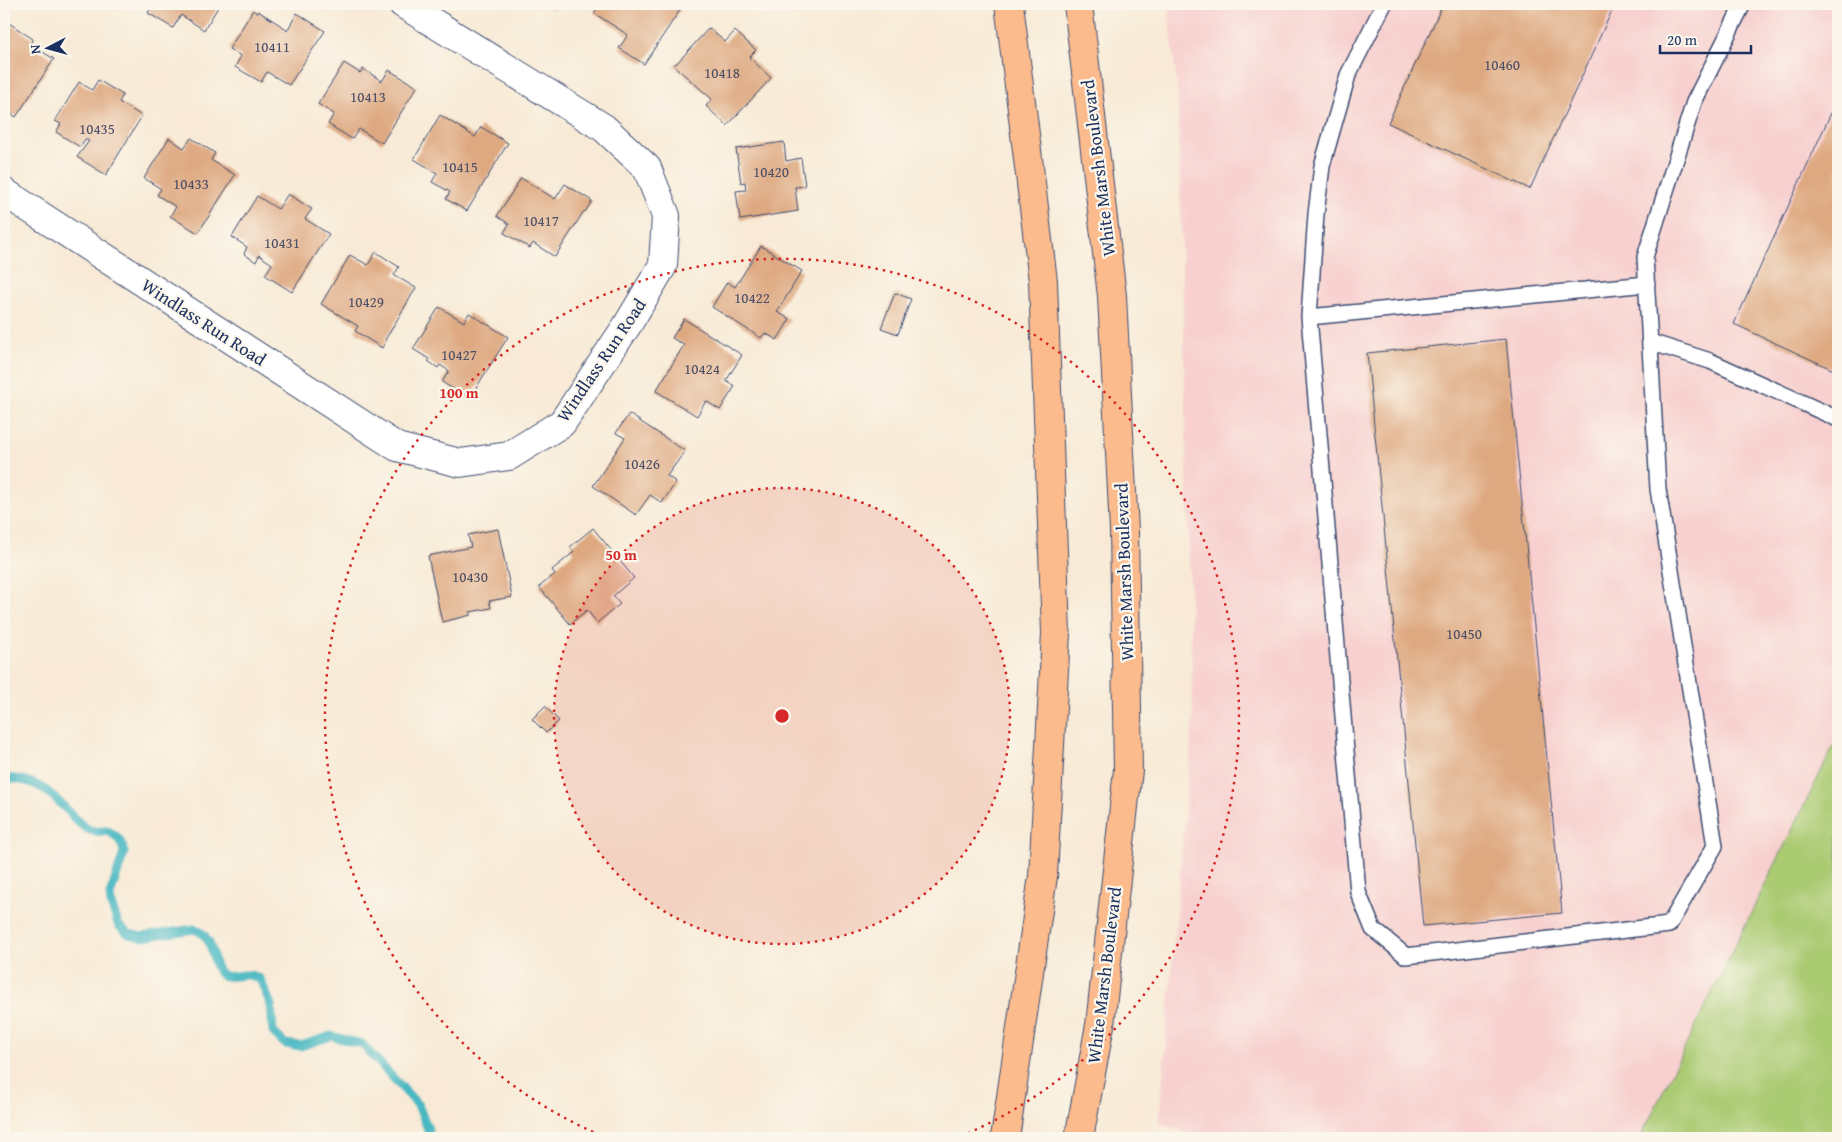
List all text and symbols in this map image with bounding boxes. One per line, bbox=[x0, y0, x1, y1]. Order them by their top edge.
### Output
north arrow bbox=[22, 22, 72, 72]
scale bar bbox=[1660, 22, 1751, 54]
text: 20 m bbox=[1667, 29, 1698, 50]
house number: 10411 bbox=[254, 36, 290, 57]
text: N bbox=[25, 43, 46, 55]
house number: 10460 bbox=[1484, 54, 1520, 75]
house number: 10418 bbox=[704, 62, 740, 83]
street label: White Marsh Boulevard bbox=[1074, 78, 1122, 258]
house number: 10413 bbox=[350, 86, 386, 107]
house number: 10435 bbox=[79, 118, 115, 139]
house number: 10415 bbox=[442, 156, 478, 177]
house number: 10420 bbox=[753, 161, 789, 182]
house number: 10433 bbox=[173, 173, 209, 194]
house number: 10417 bbox=[523, 210, 559, 231]
house number: 10431 bbox=[264, 232, 300, 253]
street label: Windlass Run Road bbox=[136, 272, 272, 373]
house number: 10422 bbox=[734, 287, 770, 308]
house number: 10429 bbox=[348, 291, 384, 312]
street label: Windlass Run Road bbox=[550, 293, 653, 427]
house number: 10427 bbox=[441, 344, 477, 365]
house number: 10424 bbox=[684, 358, 720, 379]
text: 100 m bbox=[439, 382, 479, 403]
house number: 10426 bbox=[624, 453, 660, 474]
street label: White Marsh Boulevard bbox=[1107, 482, 1141, 661]
text: 50 m bbox=[605, 544, 637, 565]
house number: 10430 bbox=[452, 566, 488, 587]
house number: 10450 bbox=[1446, 623, 1482, 644]
centre of rings bbox=[773, 707, 791, 725]
street label: White Marsh Boulevard bbox=[1080, 885, 1128, 1065]

